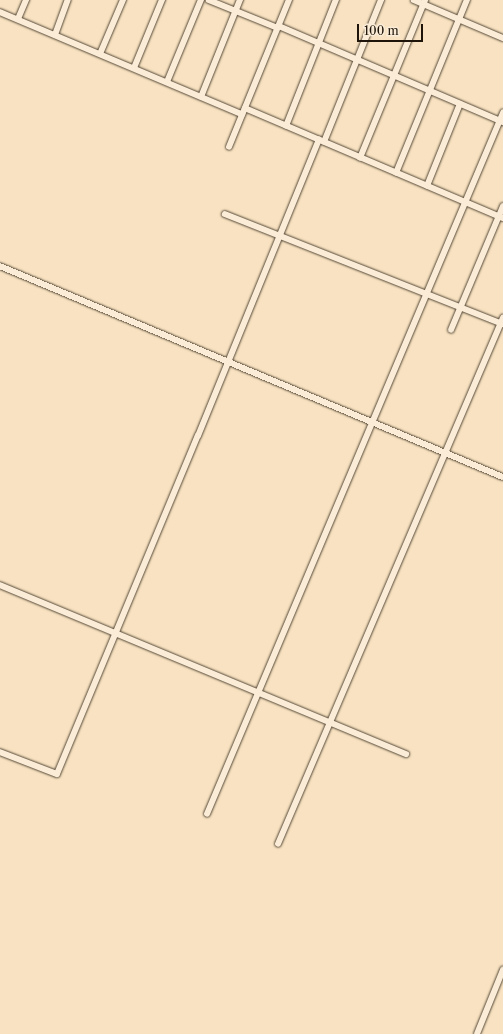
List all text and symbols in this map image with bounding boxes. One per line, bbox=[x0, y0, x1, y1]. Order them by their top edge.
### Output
scale bar bbox=[359, 16, 425, 42]
text: 100 m bbox=[364, 23, 399, 38]

